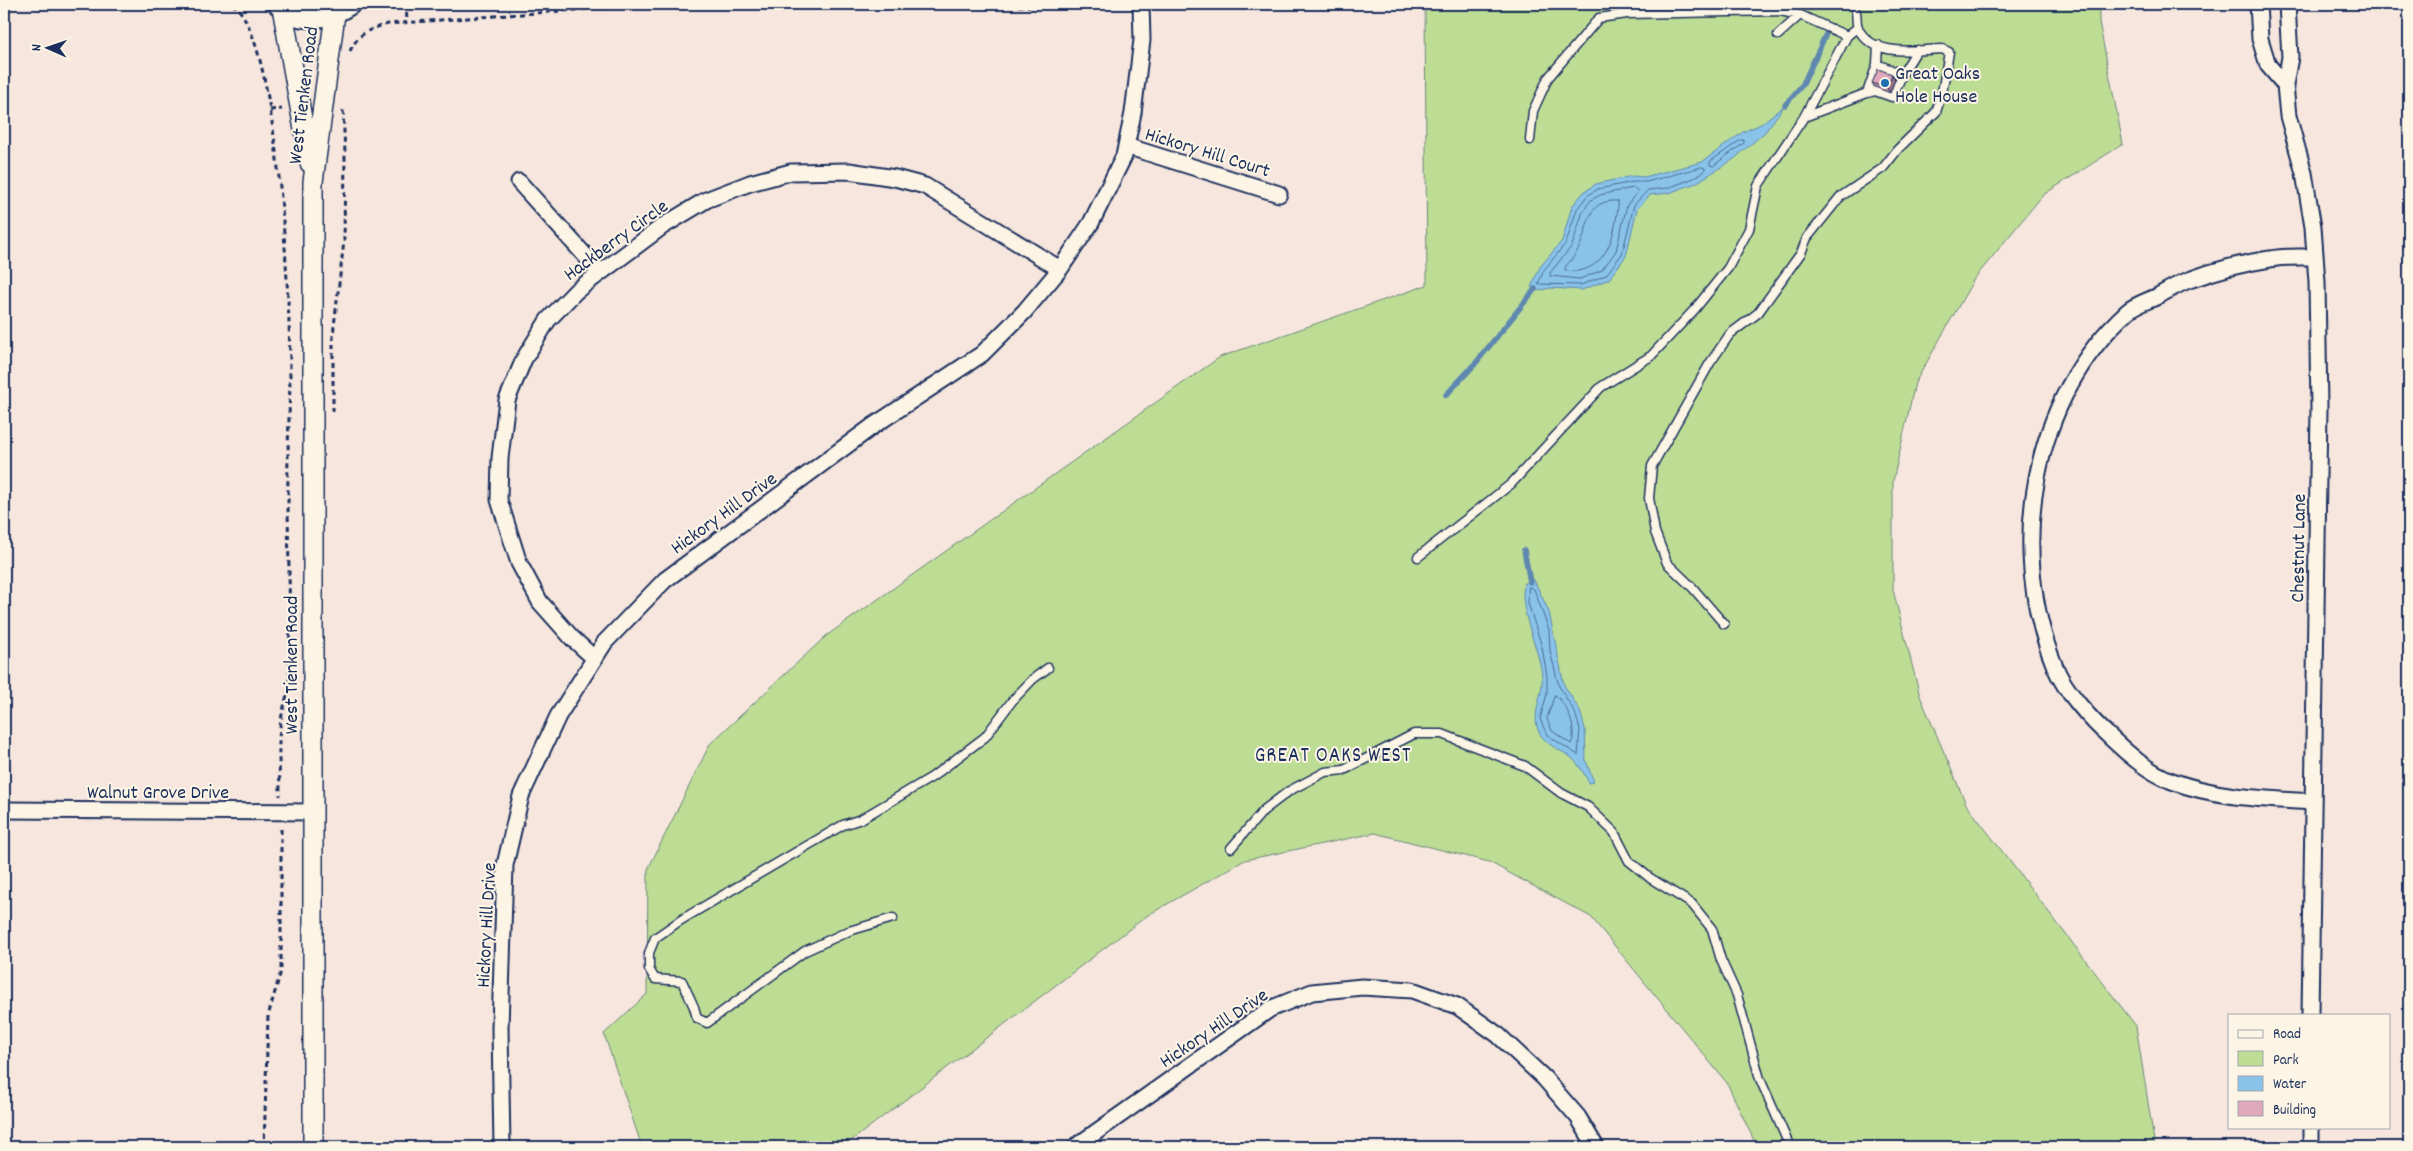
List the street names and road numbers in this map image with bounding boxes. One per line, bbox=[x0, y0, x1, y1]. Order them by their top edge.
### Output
street label: West Tienken Road bbox=[283, 25, 327, 166]
street label: Hickory Hill Court bbox=[1141, 122, 1273, 186]
street label: Hackberry Circle bbox=[559, 194, 675, 289]
street label: Hickory Hill Drive bbox=[666, 466, 784, 563]
street label: Chestnut Lane bbox=[2285, 493, 2315, 603]
street label: West Tienken Road bbox=[279, 596, 307, 734]
street label: Walnut Grove Drive bbox=[87, 780, 229, 808]
street label: Hickory Hill Drive bbox=[471, 861, 505, 989]
street label: Hickory Hill Drive bbox=[1155, 983, 1275, 1076]

